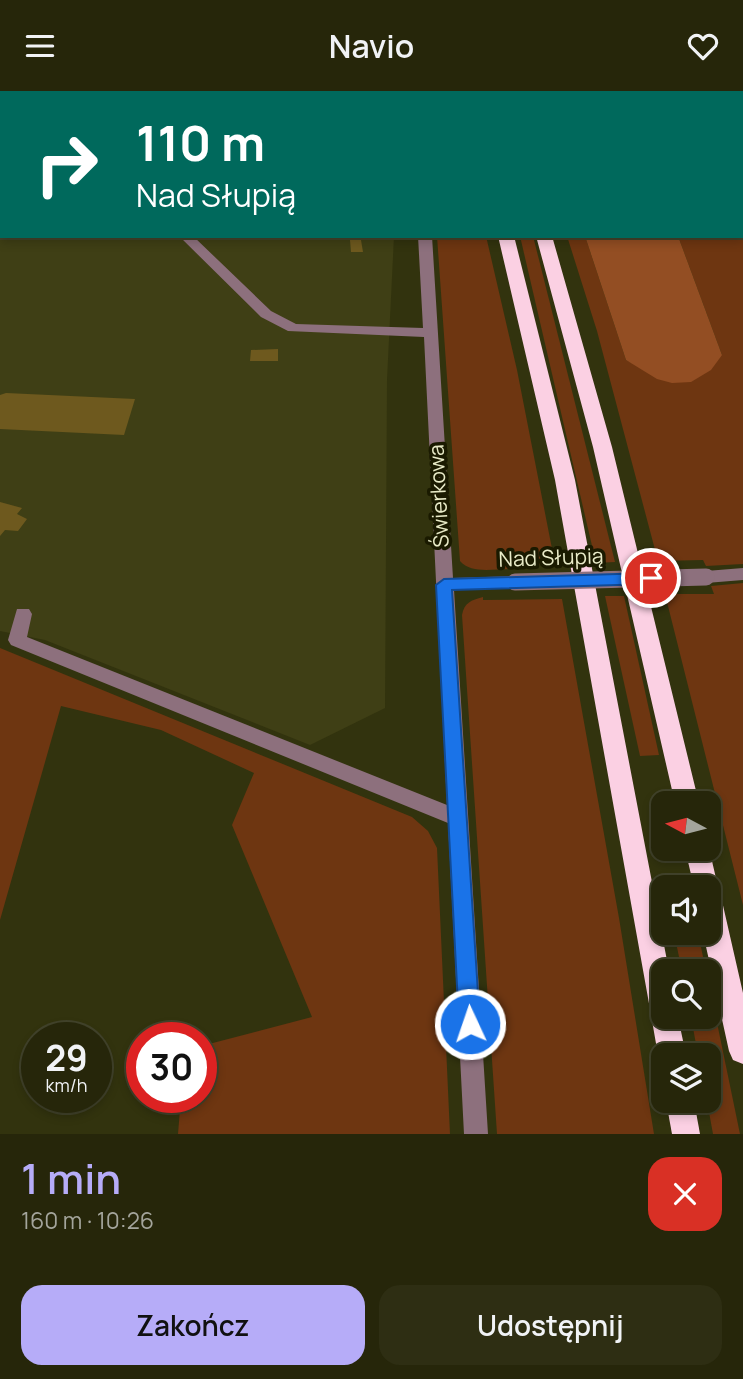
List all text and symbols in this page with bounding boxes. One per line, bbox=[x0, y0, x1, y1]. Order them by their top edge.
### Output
text: Navio bbox=[329, 24, 414, 68]
icon: menu bbox=[21, 27, 59, 65]
icon: heart bbox=[684, 27, 722, 65]
text: 110 m bbox=[136, 109, 265, 176]
icon: right bbox=[21, 119, 112, 210]
text: Nad Słupią bbox=[136, 173, 296, 217]
street label: Świerkowa bbox=[421, 444, 455, 548]
street label: Nad Słupią bbox=[498, 541, 604, 573]
pin bbox=[621, 548, 681, 608]
icon: arrive bbox=[632, 559, 670, 597]
north arrow bbox=[651, 791, 721, 861]
map controls bbox=[651, 791, 721, 1113]
button: sound bbox=[651, 875, 721, 945]
button: search bbox=[651, 959, 721, 1029]
position arrow bbox=[433, 987, 507, 1061]
speed limit sign: 30 bbox=[126, 1022, 217, 1113]
text: 29 bbox=[45, 1034, 88, 1082]
button: layers bbox=[651, 1043, 721, 1113]
text: km/h bbox=[46, 1073, 87, 1097]
text: 1 min bbox=[21, 1149, 121, 1207]
button: close bbox=[648, 1157, 722, 1231]
text: 160 m · 10:26 bbox=[21, 1204, 154, 1236]
button: Zakończ bbox=[21, 1285, 365, 1365]
button: Udostępnij bbox=[379, 1285, 722, 1365]

